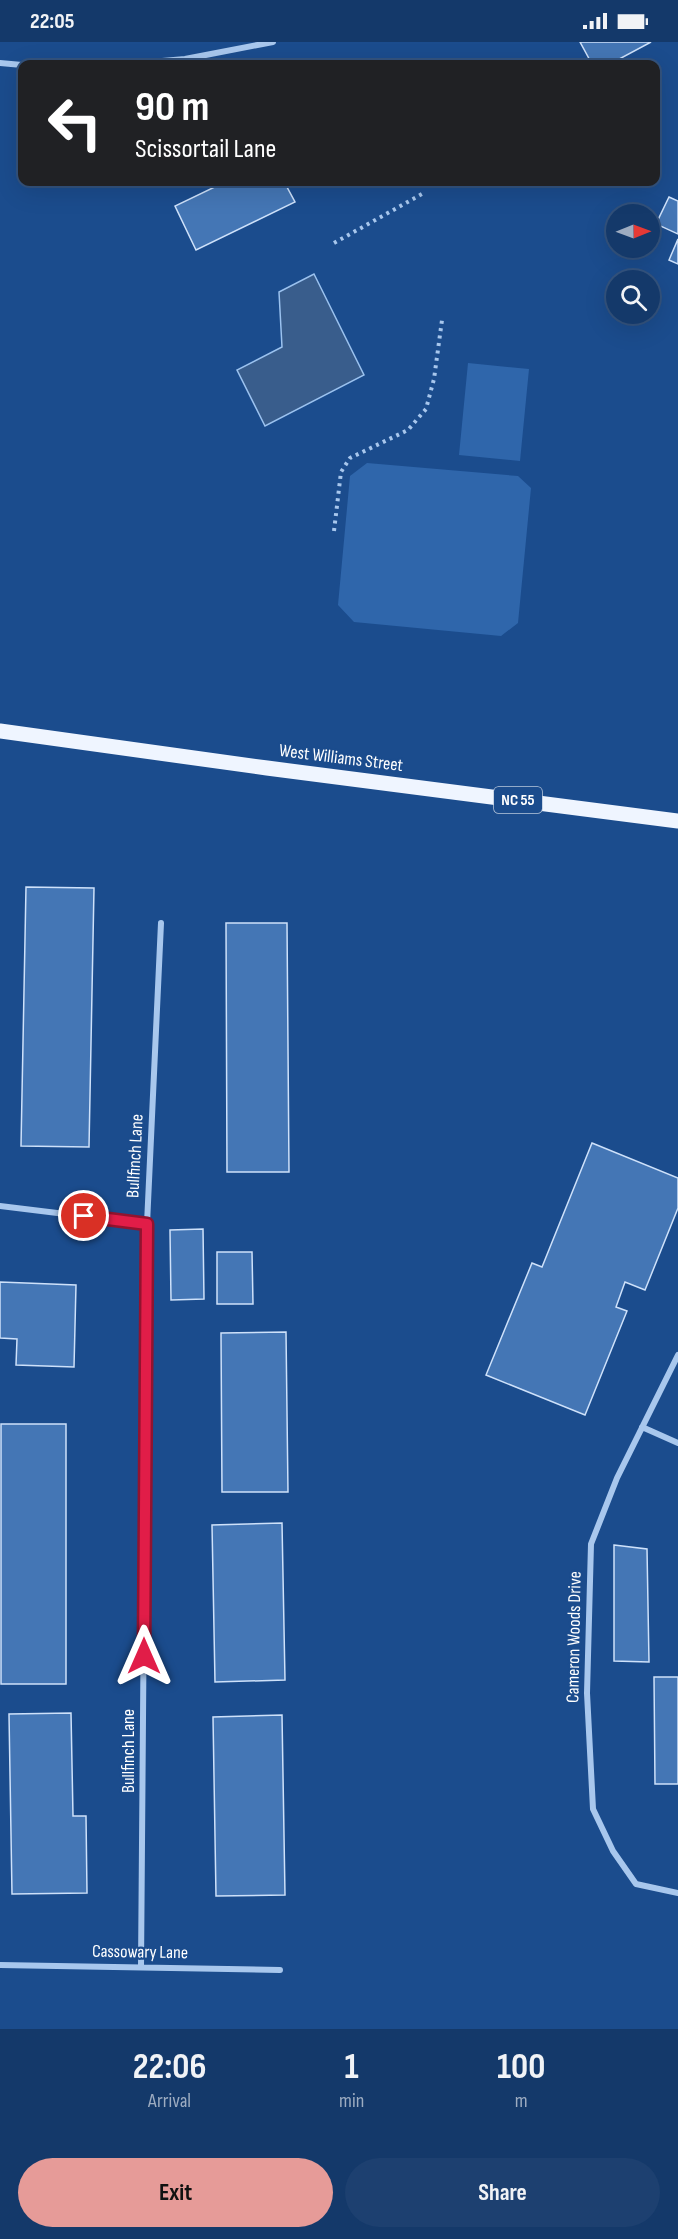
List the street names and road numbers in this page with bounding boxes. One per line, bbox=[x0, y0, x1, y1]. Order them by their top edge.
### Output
street label: West Williams Street bbox=[278, 740, 405, 776]
road number: NC 55 bbox=[494, 787, 542, 813]
street label: Bullfinch Lane bbox=[122, 1113, 148, 1199]
street label: Cameron Woods Drive bbox=[562, 1571, 586, 1703]
street label: Bullfinch Lane bbox=[118, 1709, 139, 1793]
street label: Cassowary Lane bbox=[92, 1941, 188, 1963]

